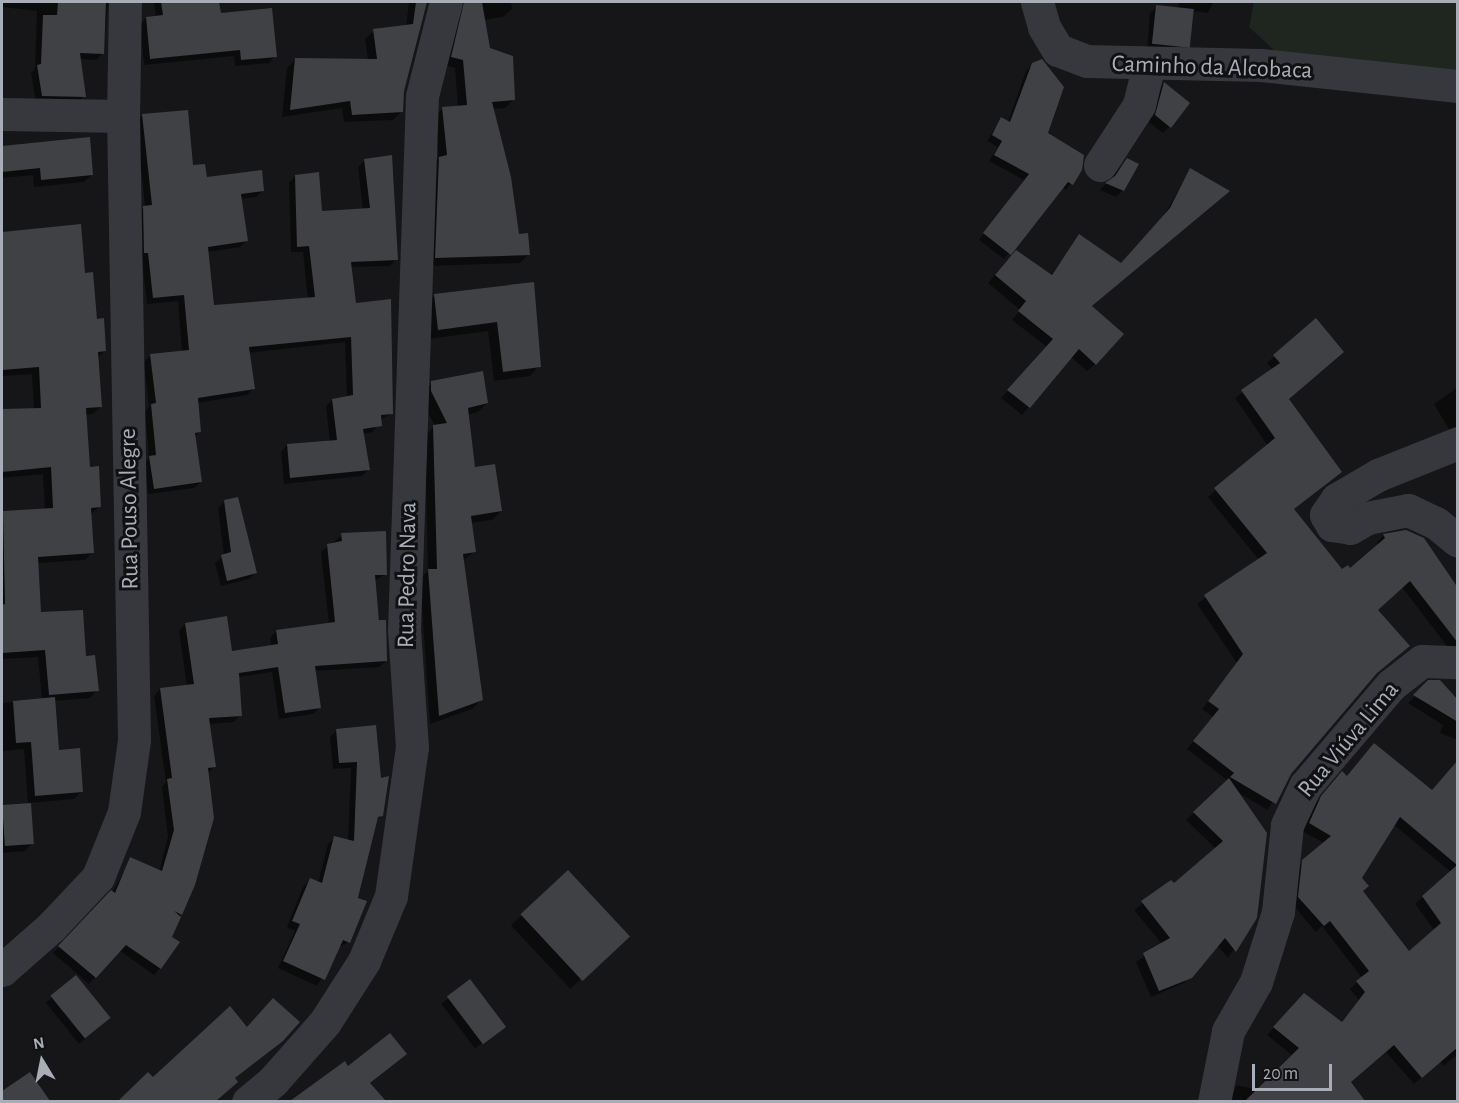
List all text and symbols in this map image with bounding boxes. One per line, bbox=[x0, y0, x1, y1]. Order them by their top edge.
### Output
street label: Caminho da Alcobaca bbox=[1111, 50, 1313, 86]
street label: Rua Pouso Alegre bbox=[114, 428, 146, 590]
street label: Rua Pedro Nava bbox=[392, 502, 424, 648]
street label: Rua Viúva Lima bbox=[1292, 676, 1406, 804]
north arrow bbox=[12, 1031, 72, 1091]
text: N bbox=[32, 1034, 46, 1052]
scale bar bbox=[1255, 1052, 1334, 1090]
text: 20 m bbox=[1263, 1065, 1298, 1083]

